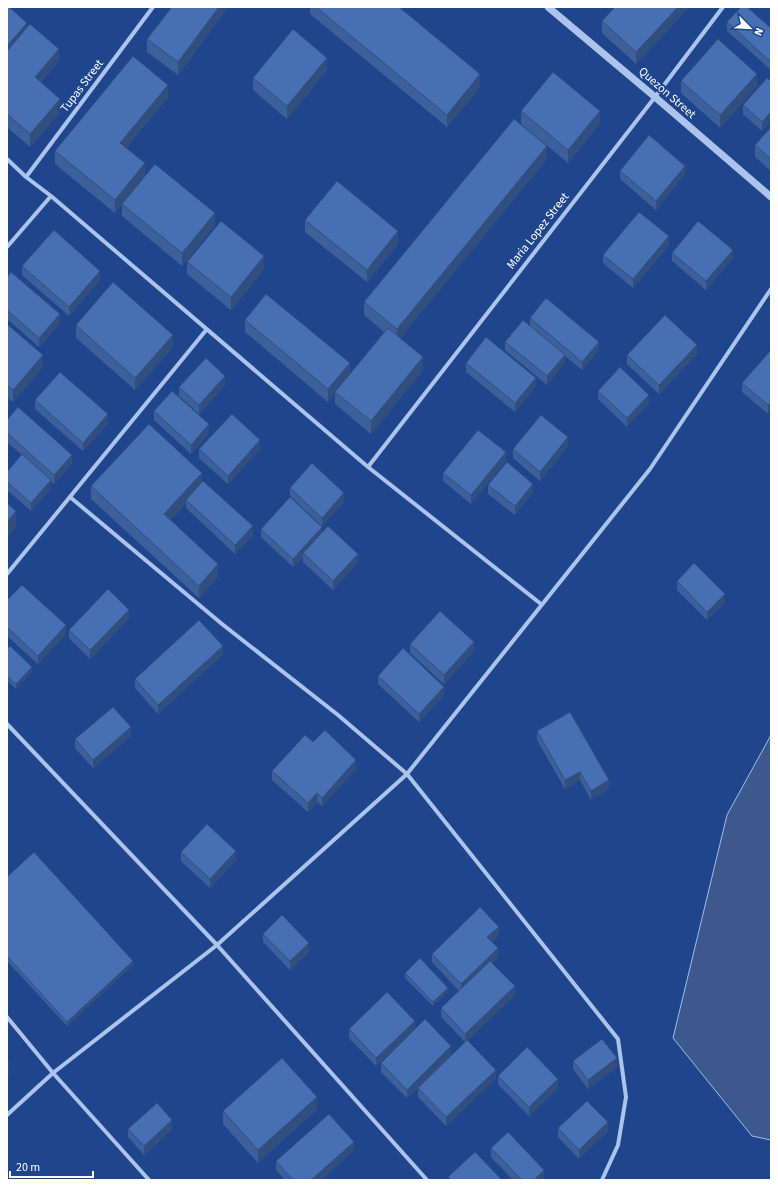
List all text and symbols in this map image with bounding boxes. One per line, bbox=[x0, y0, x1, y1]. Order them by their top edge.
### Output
north arrow bbox=[730, 8, 770, 48]
text: N bbox=[750, 25, 767, 38]
street label: Tupas Street bbox=[56, 56, 108, 116]
street label: Quezon Street bbox=[635, 63, 699, 123]
street label: Maria Lopez Street bbox=[503, 189, 573, 273]
scale bar bbox=[10, 1153, 93, 1179]
text: 20 m bbox=[16, 1159, 40, 1176]

